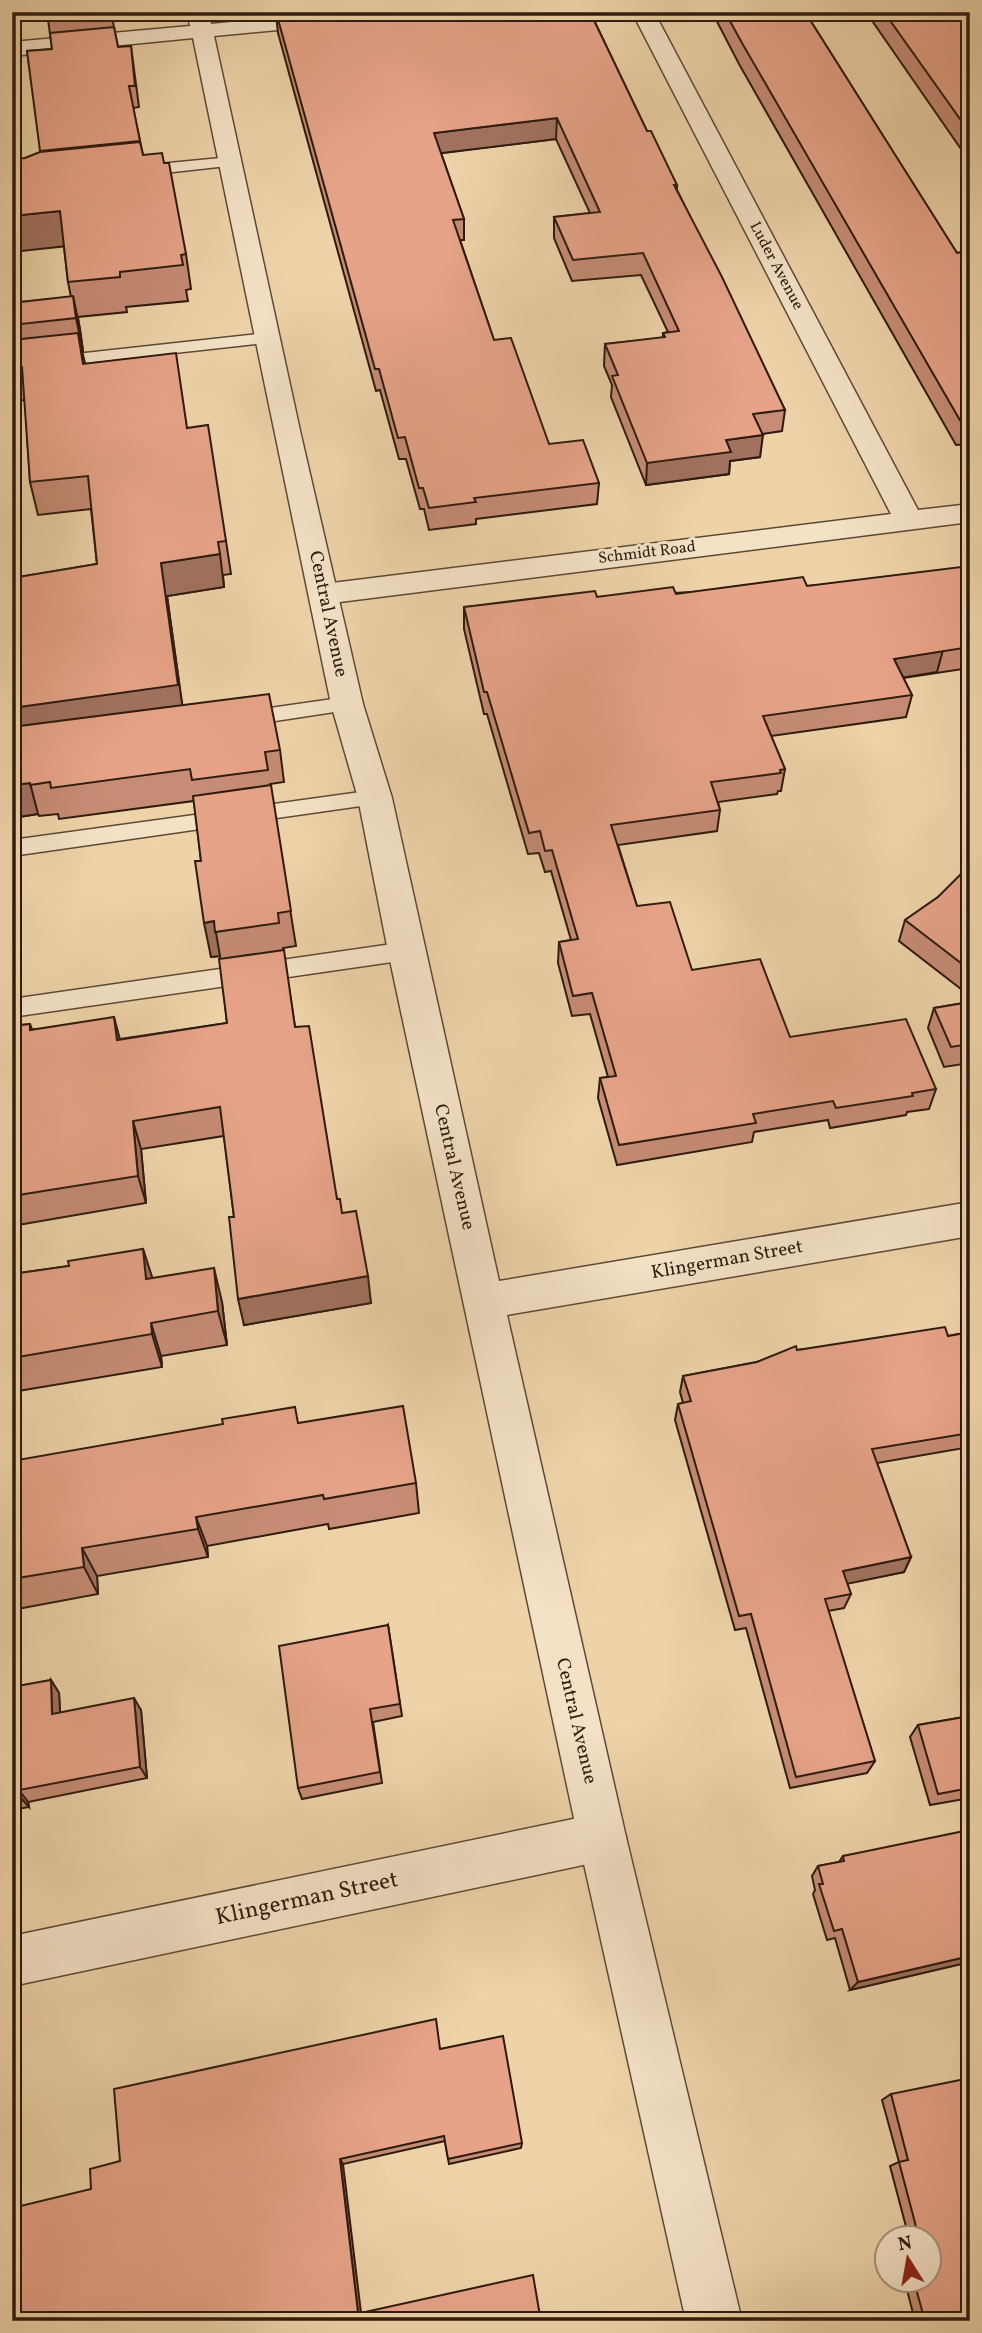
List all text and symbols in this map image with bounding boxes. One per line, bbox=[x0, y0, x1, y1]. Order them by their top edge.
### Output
street label: Luder Avenue bbox=[744, 218, 808, 314]
street label: Schmidt Road bbox=[597, 536, 697, 570]
street label: Central Avenue bbox=[302, 548, 354, 680]
street label: Central Avenue bbox=[427, 1101, 481, 1233]
street label: Klingerman Street bbox=[649, 1234, 805, 1286]
street label: Central Avenue bbox=[549, 1655, 603, 1787]
street label: Klingerman Street bbox=[213, 1864, 401, 1934]
north arrow bbox=[874, 2224, 944, 2294]
text: N bbox=[896, 2230, 915, 2258]

